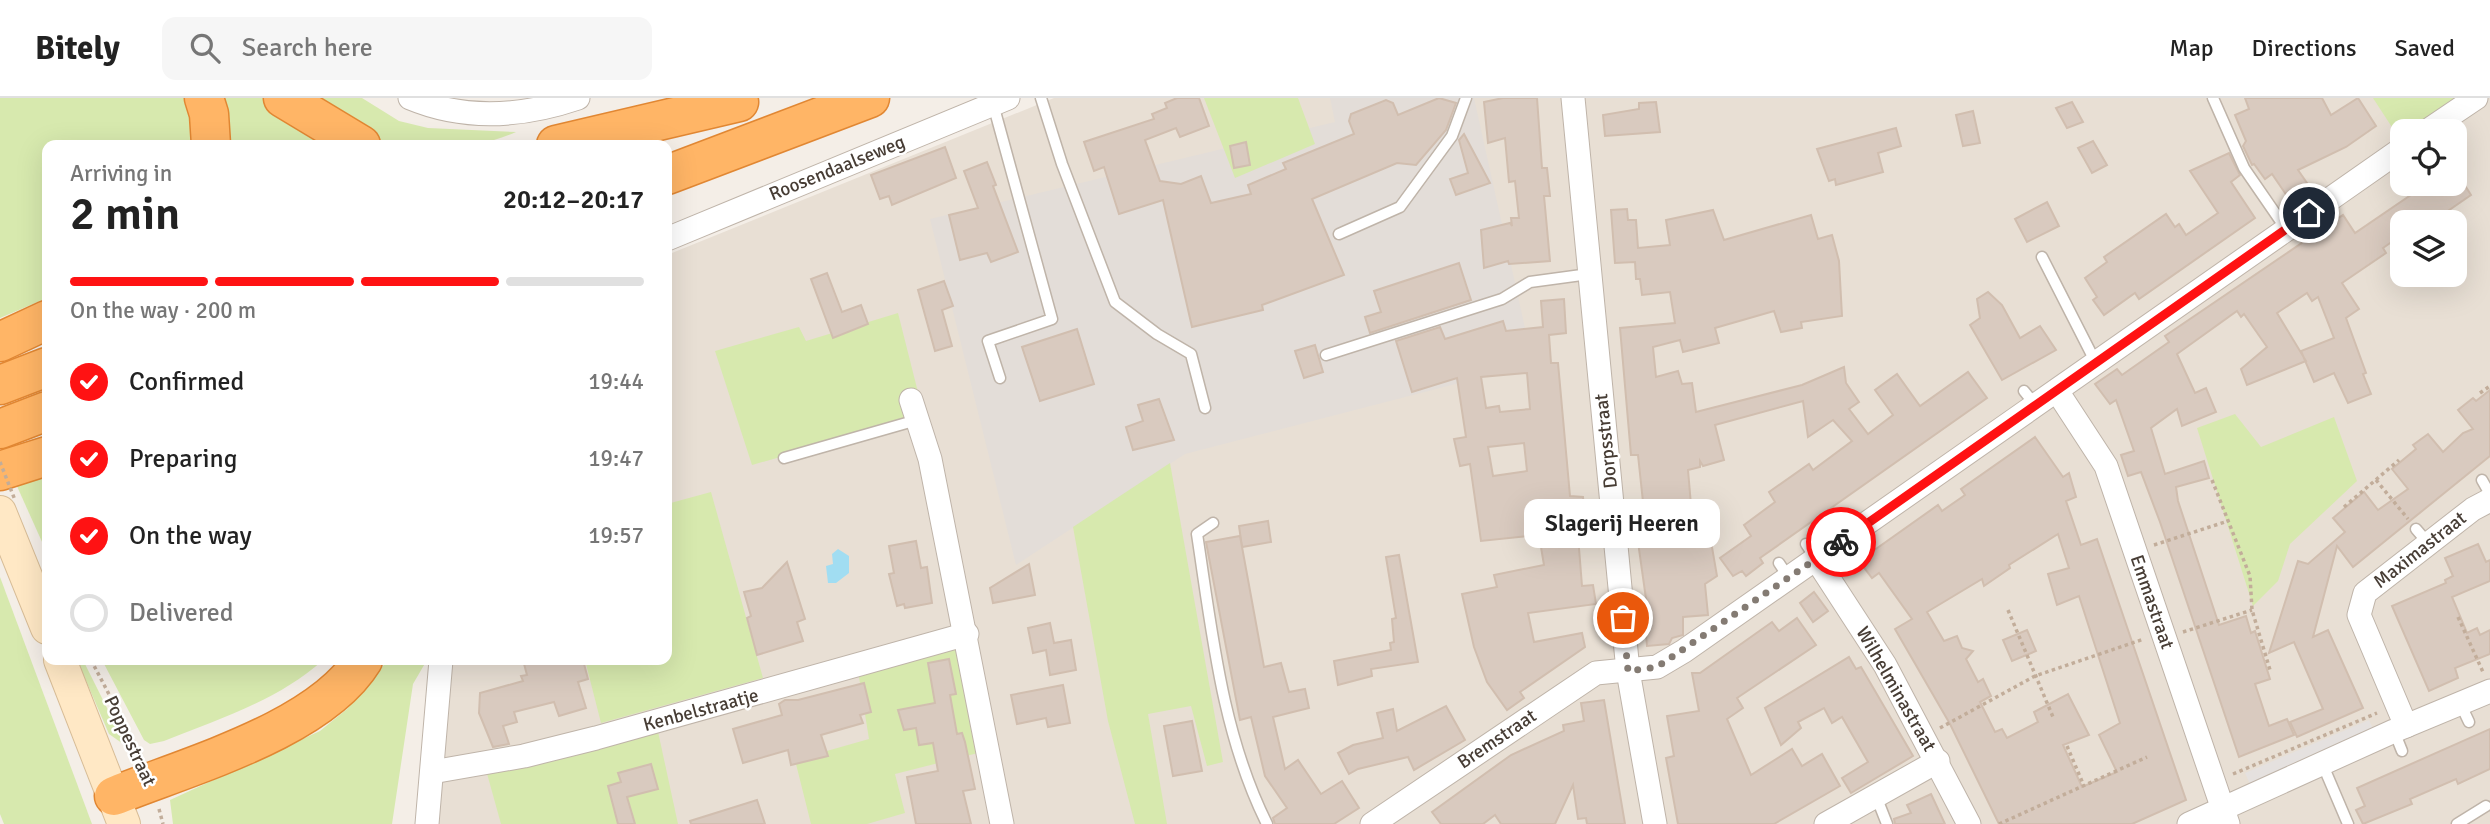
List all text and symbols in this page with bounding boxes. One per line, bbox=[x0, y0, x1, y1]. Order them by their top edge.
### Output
search box bbox=[162, 17, 652, 80]
text: Bitely bbox=[35, 28, 120, 69]
icon: search bbox=[186, 29, 224, 67]
text: Search here bbox=[242, 32, 373, 64]
text: Map bbox=[2169, 33, 2214, 63]
text: Directions bbox=[2252, 33, 2357, 63]
text: Saved bbox=[2395, 33, 2455, 63]
map controls bbox=[2390, 119, 2467, 287]
button: locate bbox=[2390, 119, 2467, 196]
street label: Roosendaalseweg bbox=[765, 130, 909, 206]
text: Arriving in bbox=[70, 159, 172, 188]
pin bbox=[2279, 183, 2339, 243]
text: 20:12–20:17 bbox=[503, 184, 644, 216]
text: 2 min bbox=[70, 186, 180, 242]
icon: home bbox=[2290, 194, 2328, 232]
button: layers bbox=[2390, 210, 2467, 287]
text: On the way · 200 m bbox=[70, 296, 256, 325]
icon: check bbox=[70, 363, 108, 401]
text: Confirmed bbox=[129, 366, 244, 398]
text: 19:44 bbox=[588, 367, 644, 396]
street label: Dorpsstraat bbox=[1589, 392, 1623, 490]
icon: check bbox=[70, 440, 108, 478]
text: Preparing bbox=[129, 443, 237, 475]
text: 19:47 bbox=[588, 444, 644, 473]
callout: Slagerij Heeren bbox=[1525, 499, 1721, 548]
street label: Maximastraat bbox=[2369, 506, 2471, 594]
courier bbox=[1806, 507, 1876, 577]
text: Slagerij Heeren bbox=[1545, 509, 1699, 538]
icon: check bbox=[70, 517, 108, 555]
text: On the way bbox=[129, 520, 252, 552]
text: 19:57 bbox=[588, 521, 644, 550]
icon: bike bbox=[1822, 523, 1860, 561]
street label: Emmastraat bbox=[2125, 552, 2179, 653]
pin bbox=[1593, 588, 1653, 648]
text: Delivered bbox=[129, 597, 234, 629]
icon: bag bbox=[1604, 599, 1642, 637]
street label: Wilhelminastraat bbox=[1851, 622, 1942, 756]
street label: Kenbelstraatje bbox=[641, 683, 761, 737]
street label: Poppestraat bbox=[99, 692, 162, 790]
street label: Bremstraat bbox=[1453, 704, 1541, 774]

